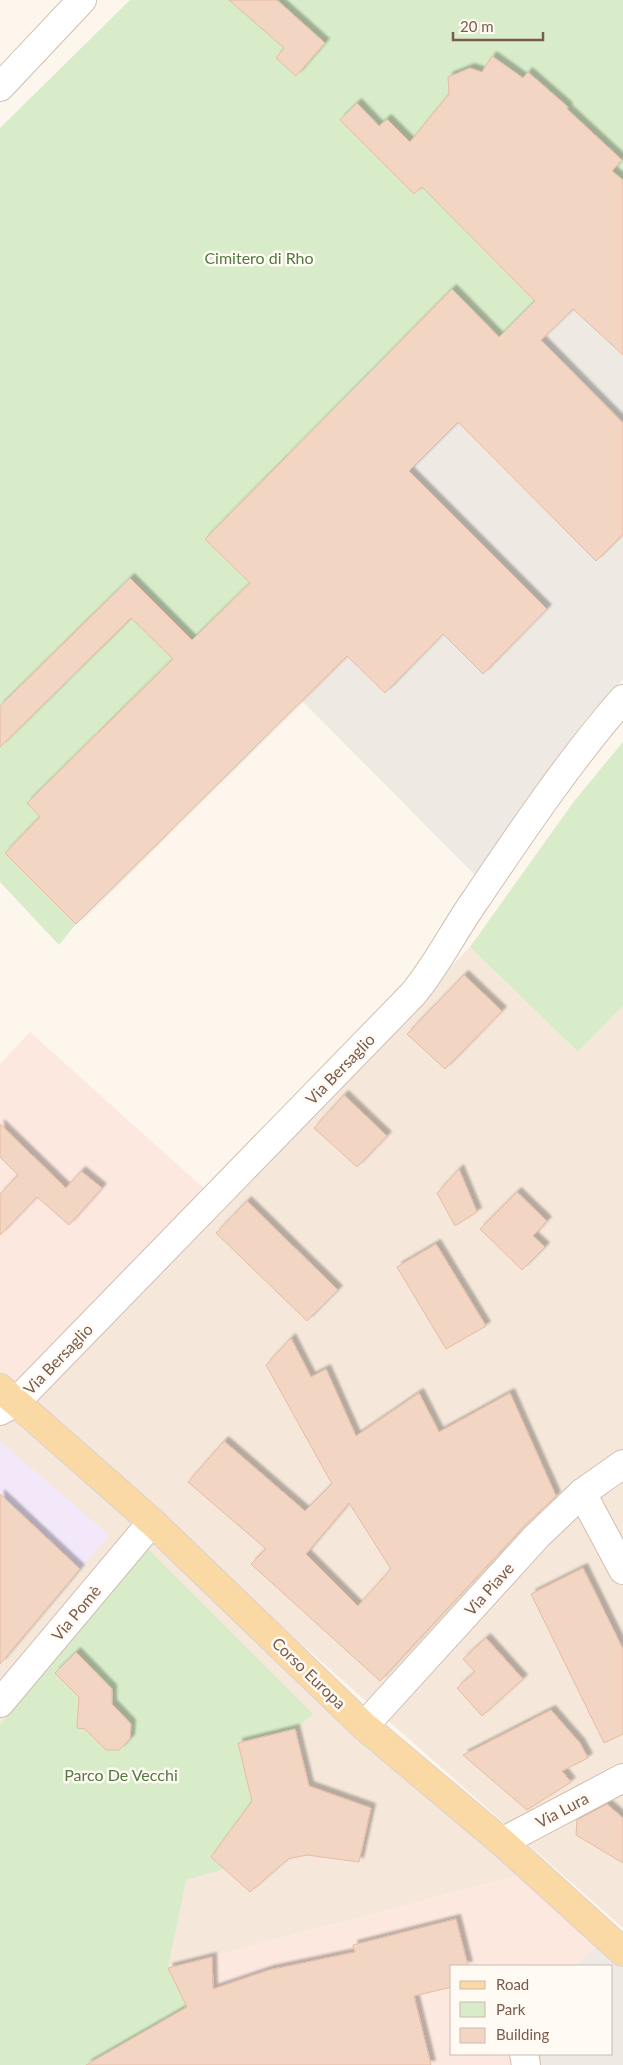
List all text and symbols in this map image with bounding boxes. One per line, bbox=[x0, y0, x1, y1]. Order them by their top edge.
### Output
scale bar bbox=[453, 10, 543, 42]
text: 20 m bbox=[460, 17, 494, 35]
park label: Cimitero di Rho bbox=[204, 248, 314, 267]
street label: Via Bersaglio bbox=[301, 1029, 378, 1108]
street label: Via Bersaglio bbox=[19, 1319, 96, 1398]
street label: Via Piave bbox=[460, 1558, 517, 1619]
street label: Via Pomè bbox=[47, 1581, 104, 1644]
street label: Corso Europa bbox=[269, 1633, 350, 1712]
park label: Parco De Vecchi bbox=[64, 1765, 178, 1784]
street label: Via Lura bbox=[532, 1788, 591, 1831]
legend bbox=[450, 1965, 613, 2055]
text: Road bbox=[496, 1975, 529, 1993]
text: Park bbox=[496, 2000, 526, 2018]
text: Building bbox=[496, 2025, 549, 2043]

